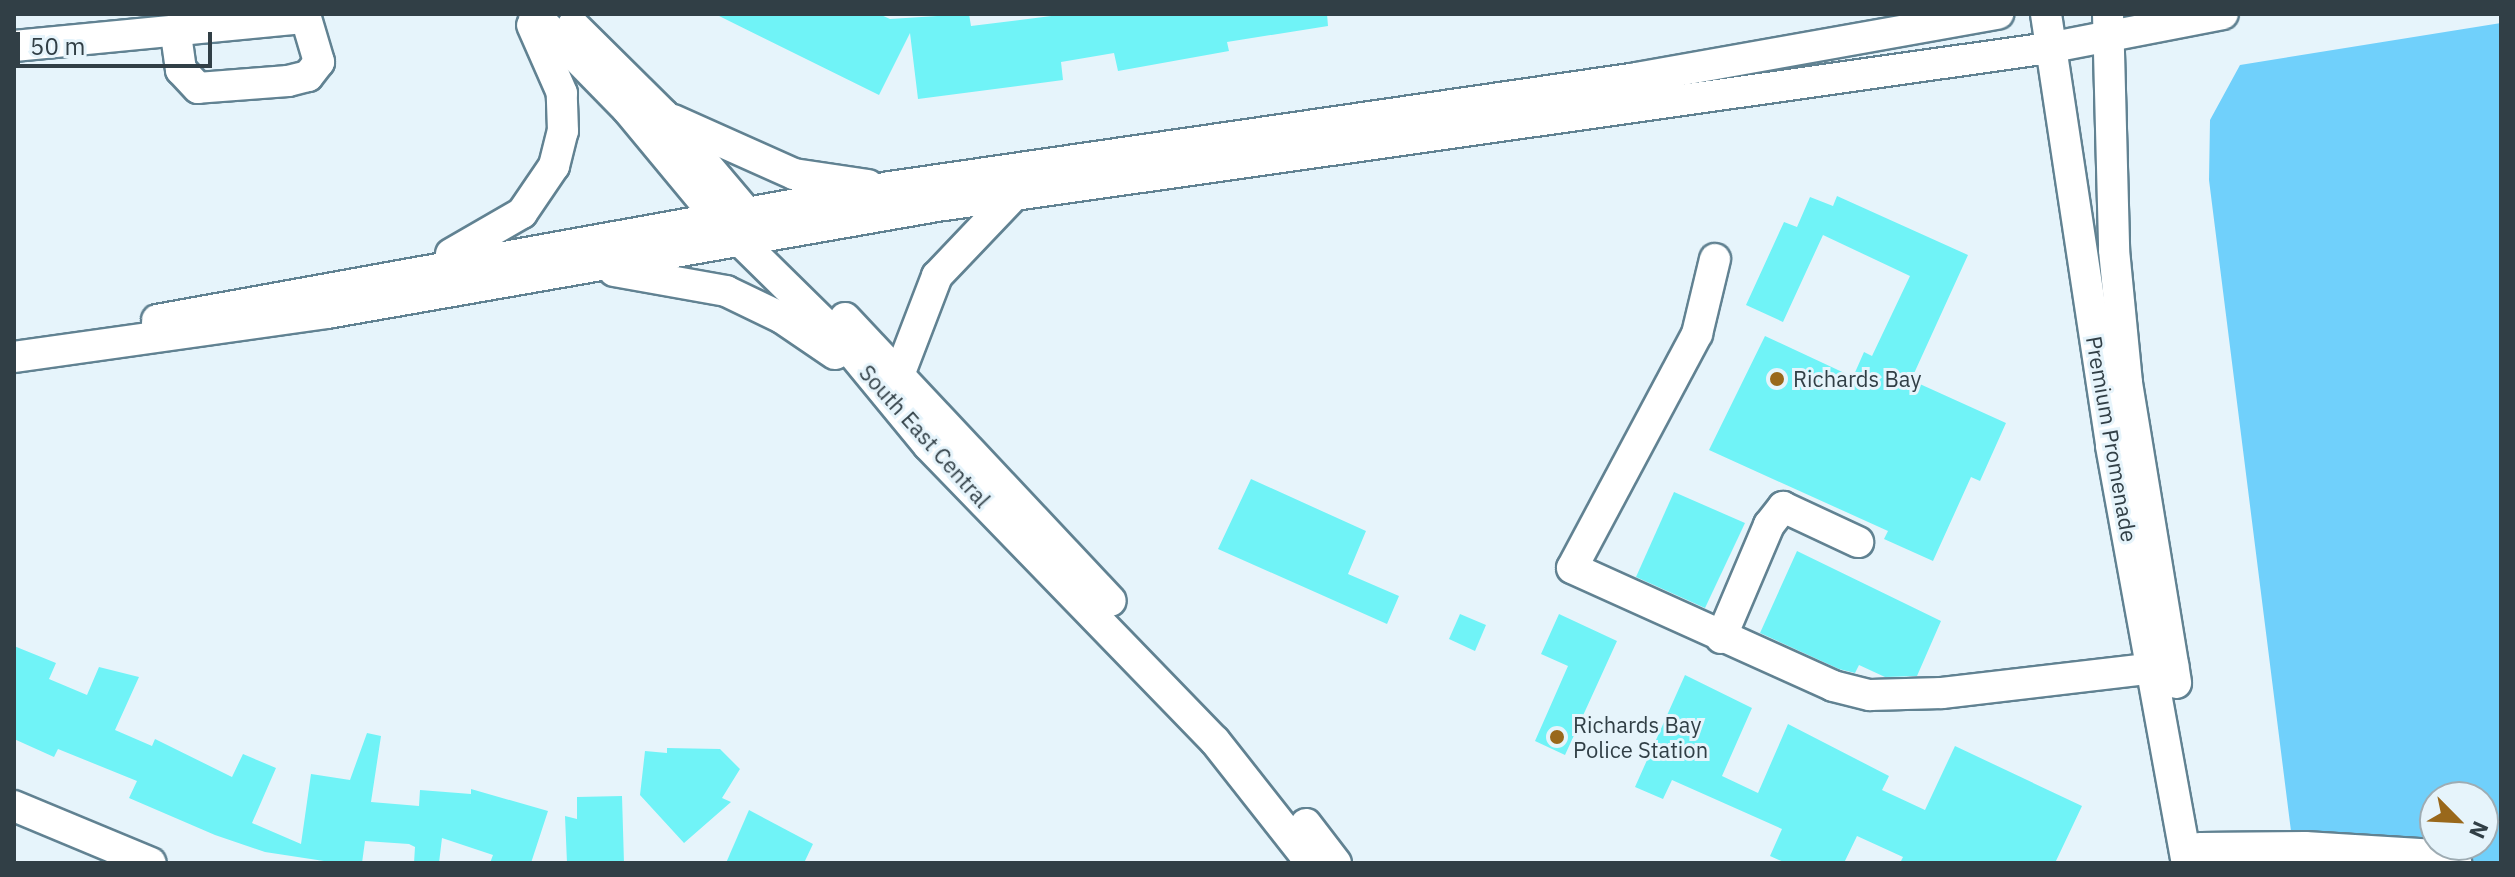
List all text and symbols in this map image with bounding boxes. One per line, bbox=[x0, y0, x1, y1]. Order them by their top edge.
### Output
scale bar bbox=[20, 16, 216, 66]
text: 50 m bbox=[30, 30, 85, 62]
street label: Premium Promenade bbox=[2081, 334, 2143, 544]
street label: South East Central bbox=[854, 359, 996, 513]
place label: Richards Bay bbox=[1793, 366, 1921, 392]
marker: Richards Bay bbox=[1768, 370, 1786, 388]
place label: Richards Bay Police Station bbox=[1573, 711, 1708, 762]
marker: Richards Bay Police Station bbox=[1548, 728, 1566, 746]
north arrow bbox=[2419, 781, 2499, 861]
text: N bbox=[2463, 817, 2496, 843]

